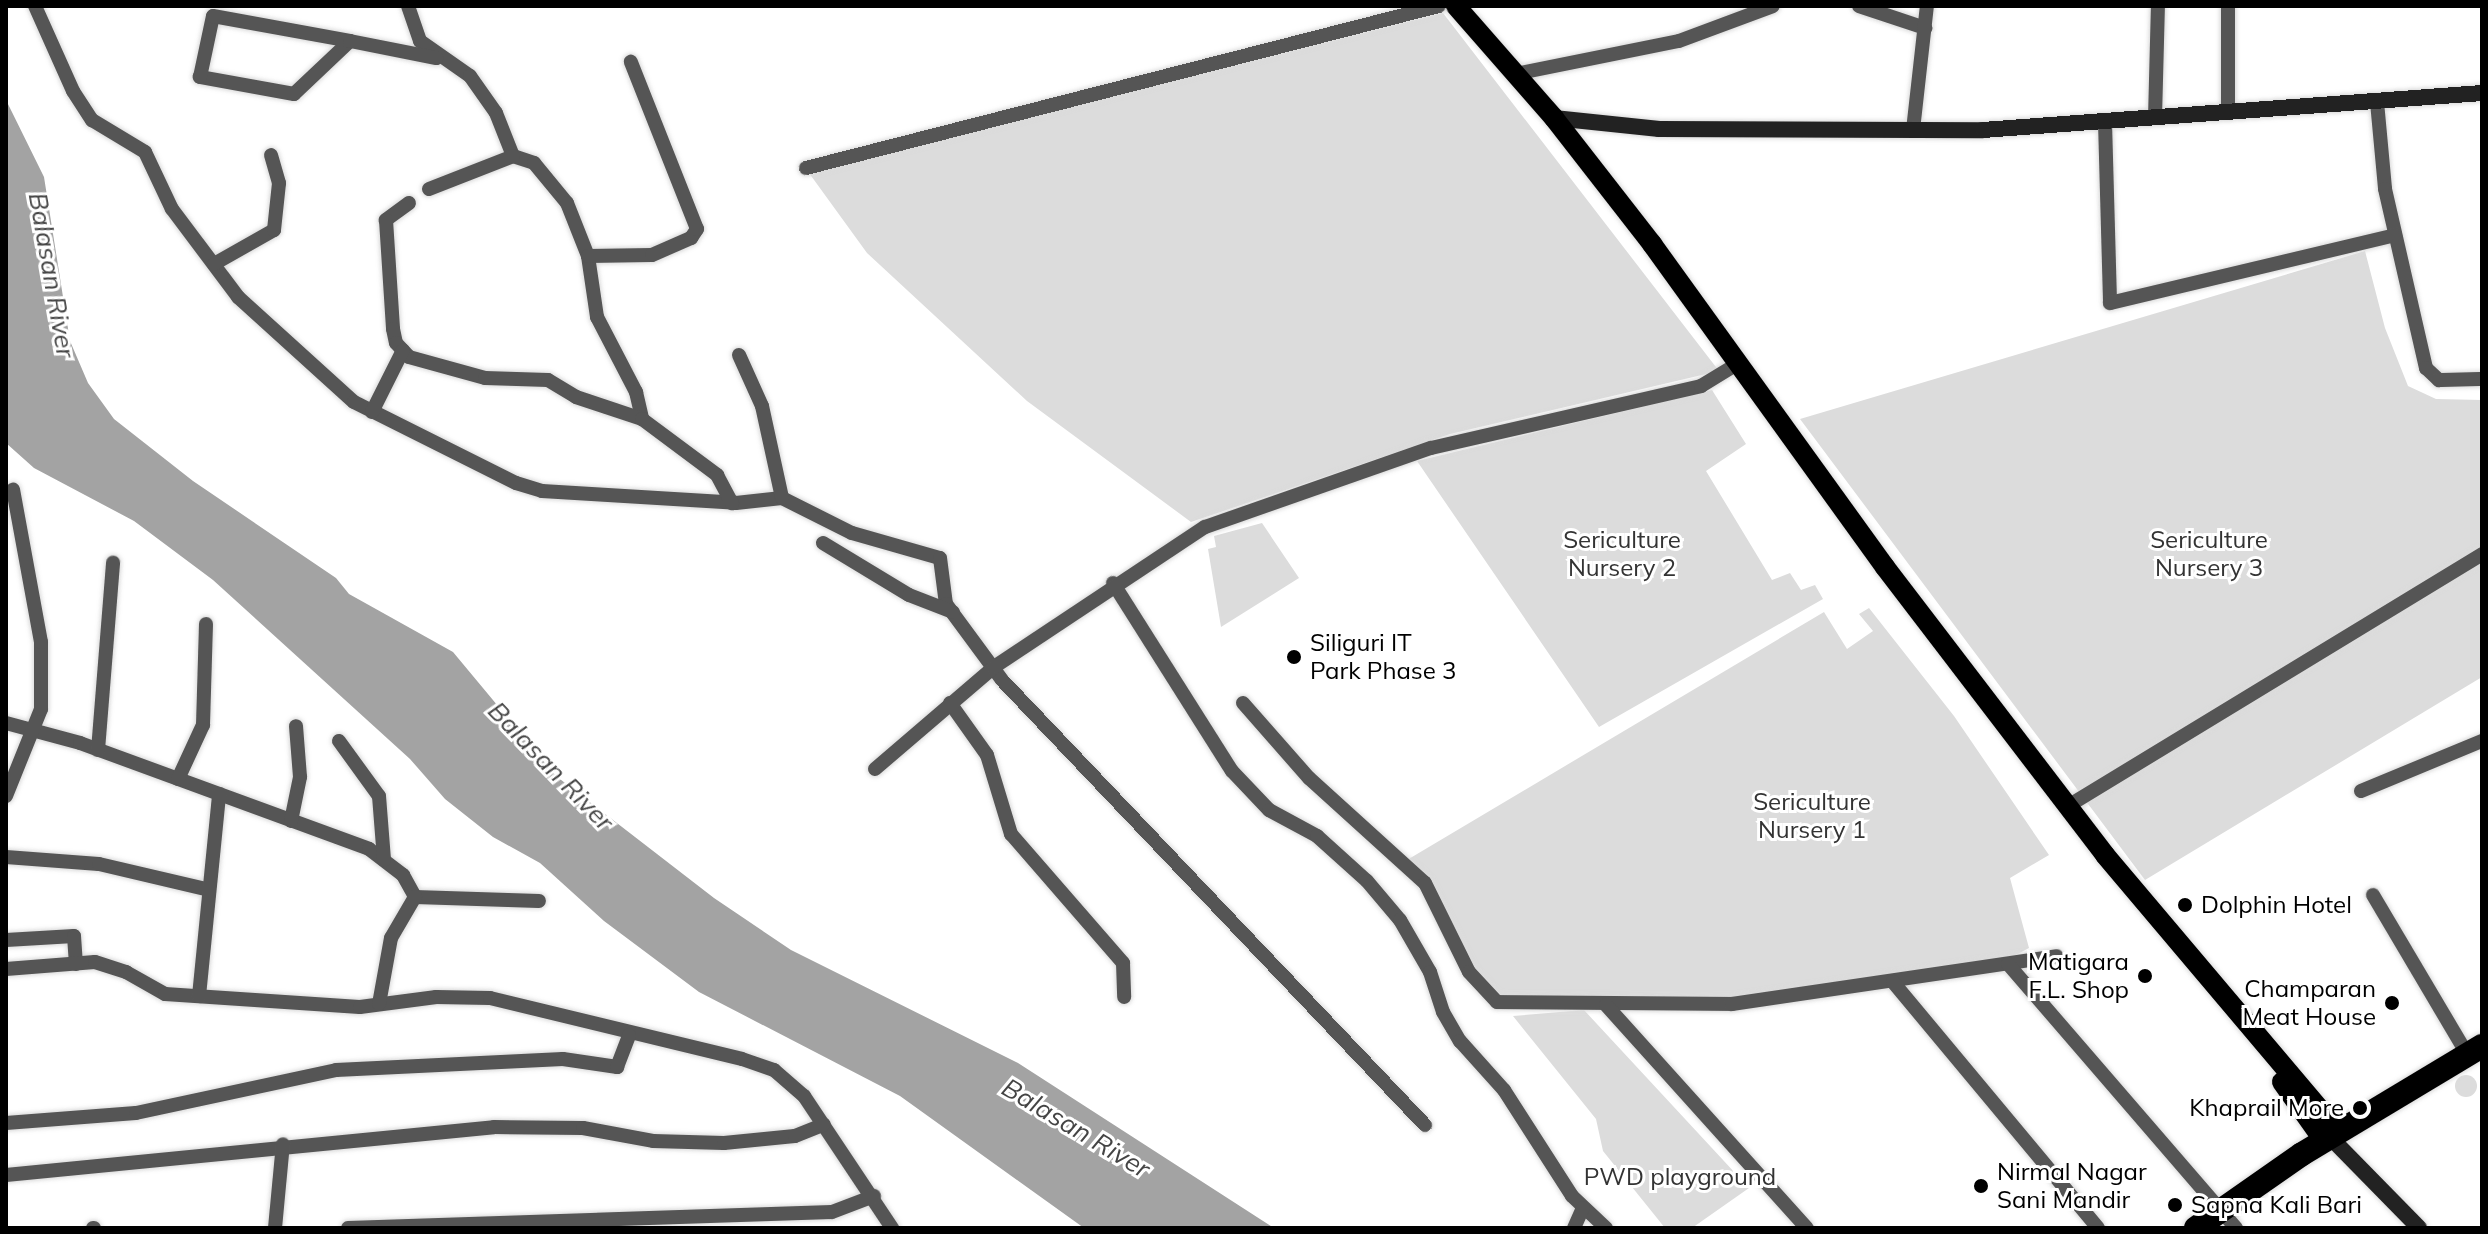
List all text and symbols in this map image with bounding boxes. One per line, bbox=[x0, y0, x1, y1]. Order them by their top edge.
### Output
water label: Balasan River bbox=[22, 190, 82, 360]
park label: Sericulture Nursery 2 bbox=[1563, 526, 1681, 582]
park label: Sericulture Nursery 3 bbox=[2150, 526, 2268, 582]
place label: Siliguri IT Park Phase 3 bbox=[1310, 629, 1456, 685]
marker: Siliguri IT Park Phase 3 bbox=[1285, 648, 1303, 666]
water label: Balasan River bbox=[482, 695, 620, 837]
park label: Sericulture Nursery 1 bbox=[1753, 788, 1871, 844]
place label: Dolphin Hotel bbox=[2201, 891, 2352, 919]
marker: Dolphin Hotel bbox=[2176, 896, 2194, 914]
place label: Matigara F.L. Shop bbox=[2028, 948, 2129, 1004]
marker: Matigara F.L. Shop bbox=[2136, 967, 2154, 985]
place label: Champaran Meat House bbox=[2242, 975, 2376, 1031]
marker: Champaran Meat House bbox=[2383, 994, 2401, 1012]
water label: Balasan River bbox=[996, 1072, 1156, 1184]
place label: Khaprail More bbox=[2189, 1094, 2344, 1122]
marker: Khaprail More bbox=[2351, 1099, 2369, 1117]
place label: Nirmal Nagar Sani Mandir bbox=[1997, 1158, 2147, 1214]
park label: PWD playground bbox=[1584, 1163, 1776, 1191]
marker: Nirmal Nagar Sani Mandir bbox=[1972, 1177, 1990, 1195]
place label: Sapna Kali Bari bbox=[2191, 1191, 2362, 1219]
marker: Sapna Kali Bari bbox=[2166, 1196, 2184, 1214]

